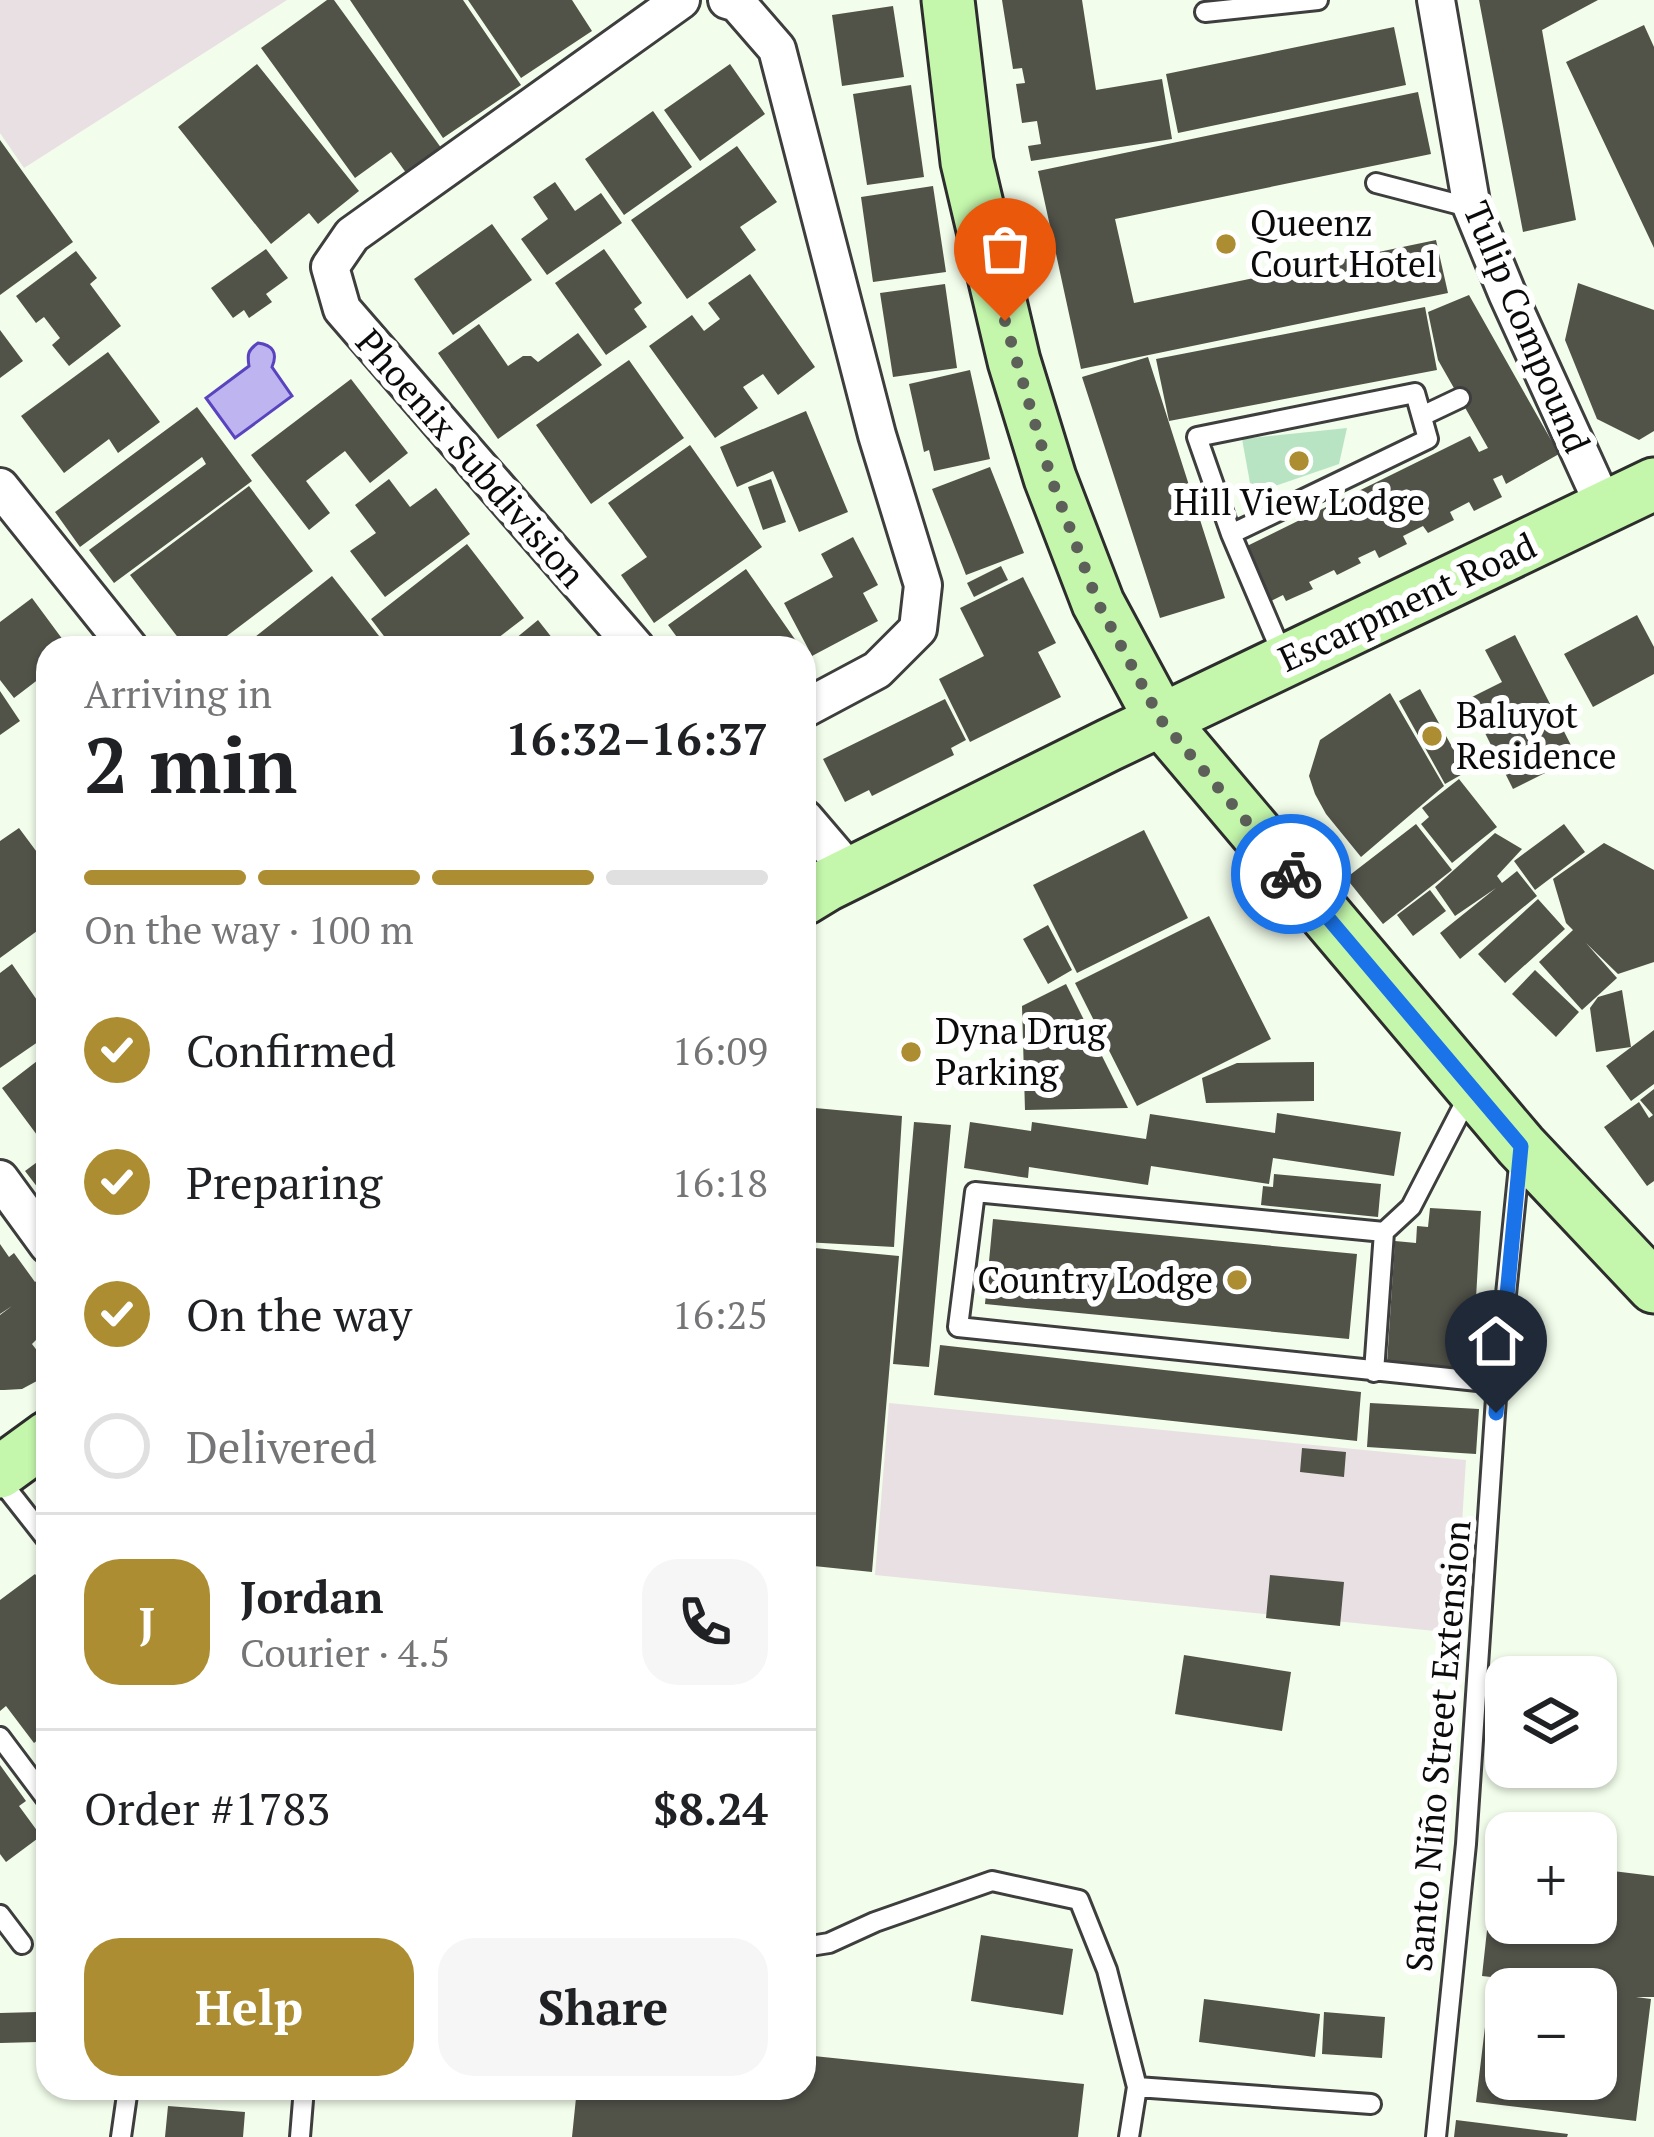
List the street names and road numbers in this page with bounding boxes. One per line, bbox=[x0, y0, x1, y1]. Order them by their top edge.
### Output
street label: Tulip Compound bbox=[1453, 194, 1602, 459]
street label: Phoenix Subdivision bbox=[346, 319, 597, 597]
street label: Escarpment Road bbox=[1271, 521, 1543, 682]
street label: Santo Niño Street Extension bbox=[1394, 1518, 1481, 1974]

